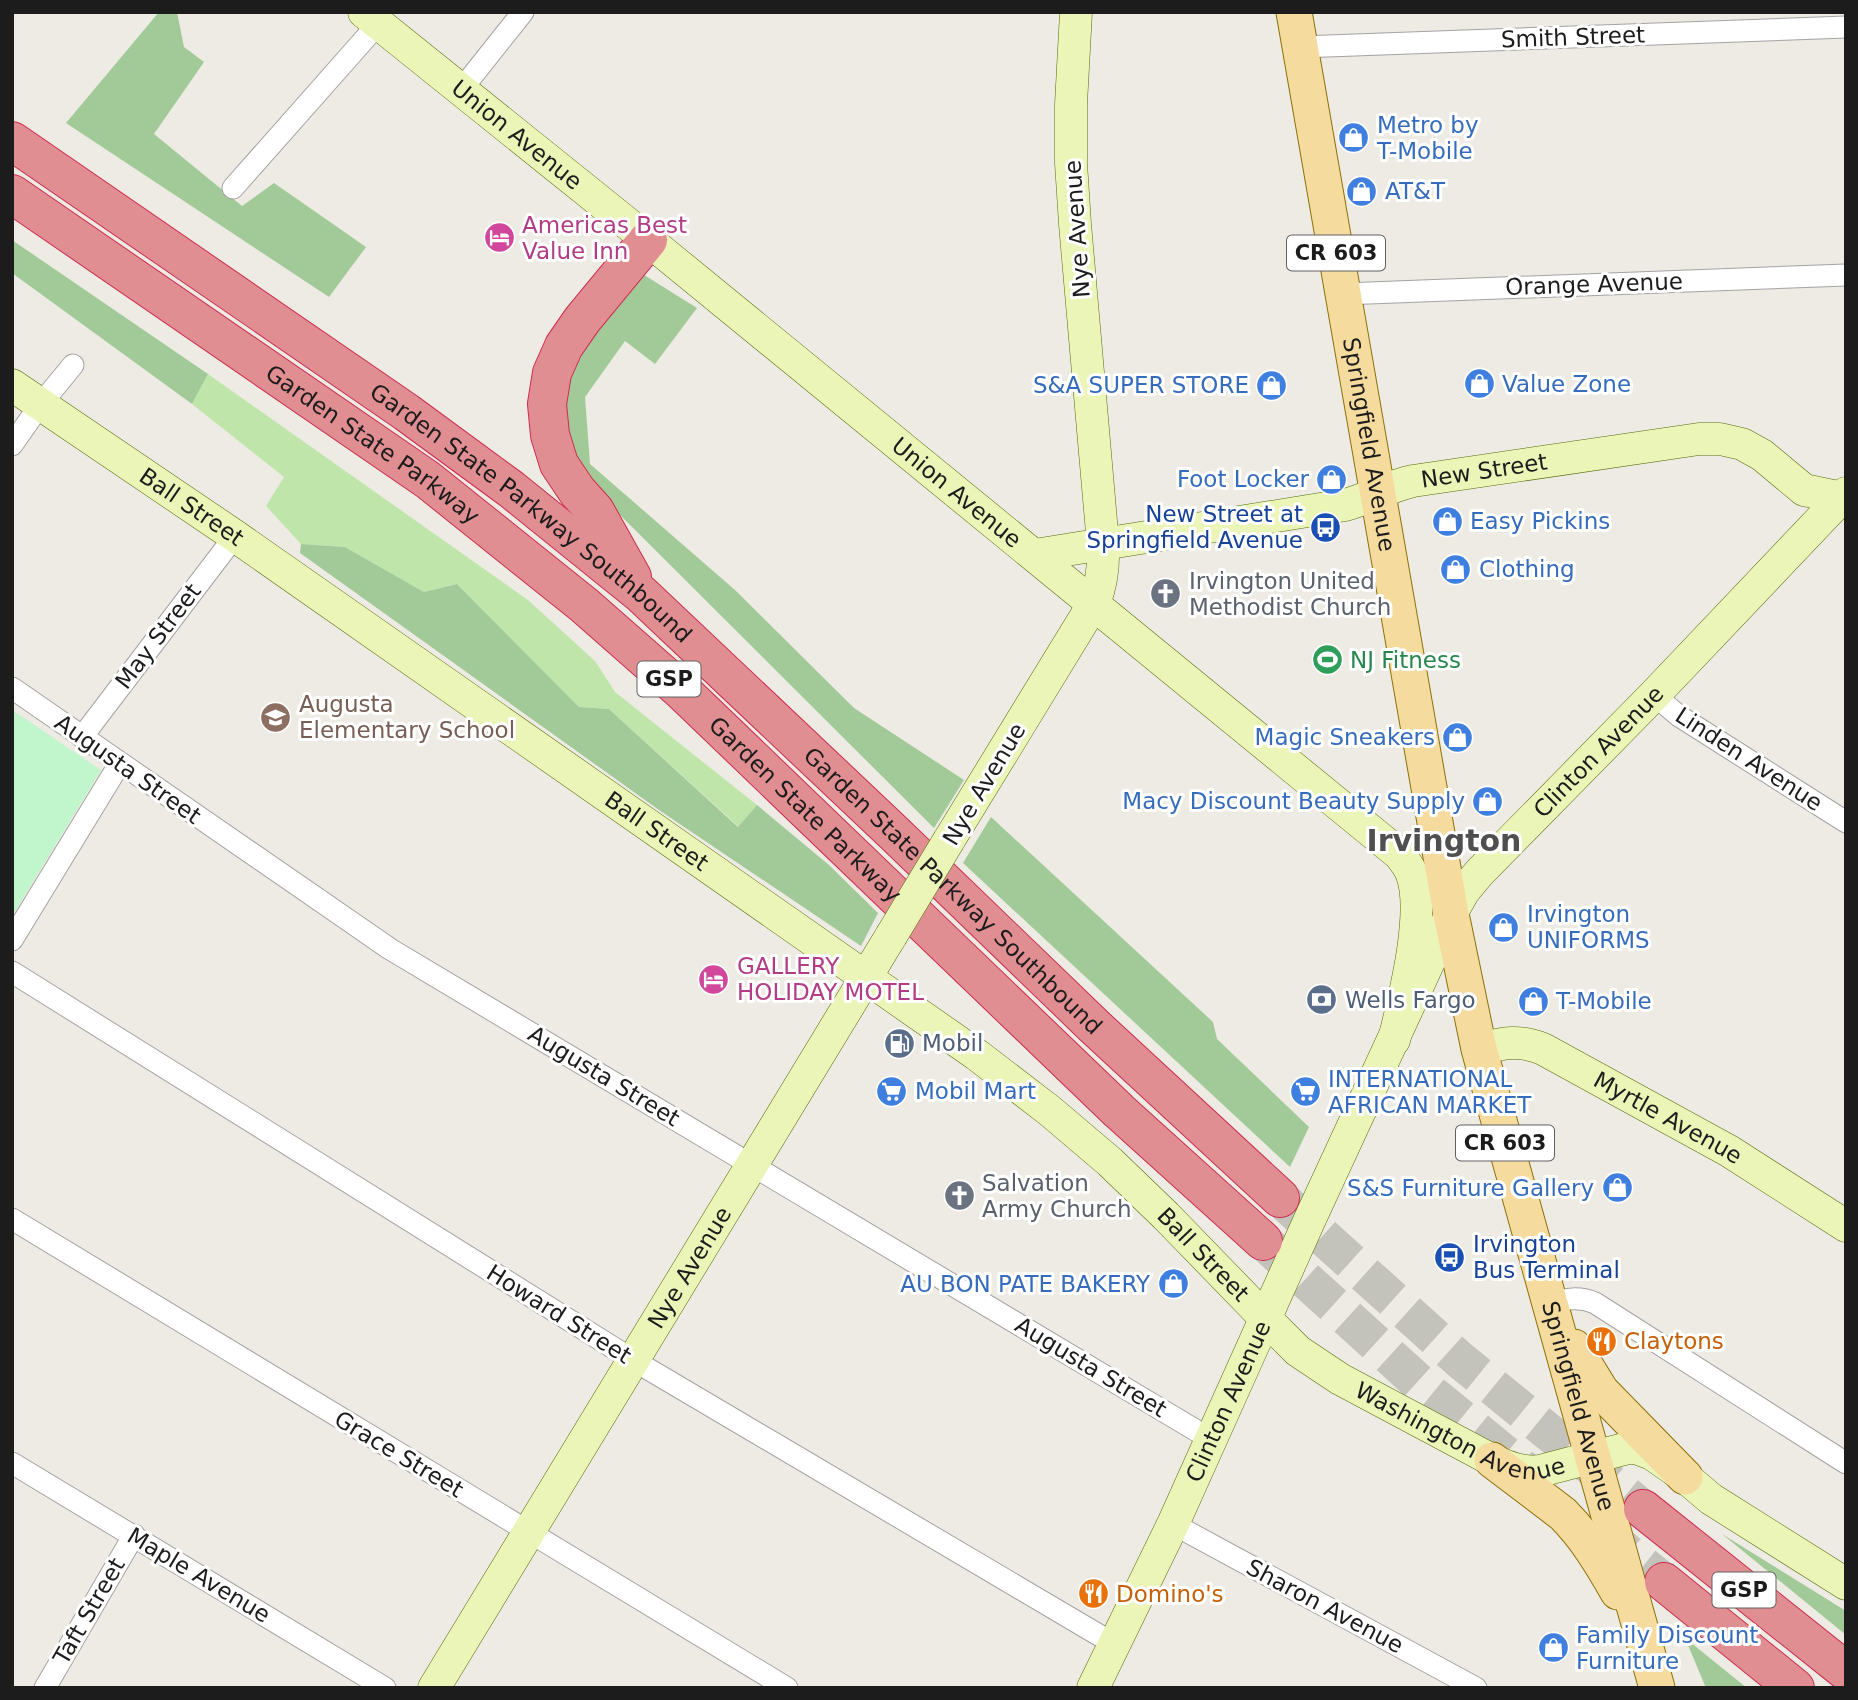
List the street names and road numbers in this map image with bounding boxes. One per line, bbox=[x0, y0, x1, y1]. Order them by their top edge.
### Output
street label: Smith Street bbox=[1500, 21, 1646, 53]
street label: Union Avenue bbox=[447, 75, 587, 195]
street label: Nye Avenue bbox=[1059, 159, 1095, 299]
road number: CR 603 bbox=[1287, 236, 1385, 270]
street label: Orange Avenue bbox=[1505, 268, 1683, 300]
street label: Springfield Avenue bbox=[1338, 336, 1401, 553]
street label: Garden State Parkway bbox=[261, 359, 485, 529]
street label: Garden State Parkway Southbound bbox=[365, 378, 697, 648]
street label: Union Avenue bbox=[887, 432, 1027, 553]
street label: New Street bbox=[1419, 448, 1549, 493]
street label: Ball Street bbox=[135, 462, 249, 551]
street label: May Street bbox=[110, 578, 206, 694]
road number: GSP bbox=[638, 662, 700, 696]
street label: Clinton Avenue bbox=[1528, 681, 1669, 823]
street label: Linden Avenue bbox=[1671, 702, 1827, 816]
street label: Augusta Street bbox=[50, 709, 206, 829]
street label: Garden State Parkway bbox=[704, 711, 907, 908]
street label: Nye Avenue bbox=[937, 718, 1031, 850]
street label: Garden State Parkway Southbound bbox=[799, 742, 1107, 1039]
street label: Ball Street bbox=[600, 786, 713, 876]
street label: Augusta Street bbox=[524, 1021, 684, 1131]
street label: Myrtle Avenue bbox=[1589, 1066, 1747, 1169]
road number: CR 603 bbox=[1456, 1126, 1554, 1160]
street label: Nye Avenue bbox=[643, 1202, 736, 1333]
street label: Ball Street bbox=[1152, 1202, 1254, 1307]
street label: Howard Street bbox=[482, 1259, 636, 1369]
street label: Springfield Avenue bbox=[1537, 1298, 1620, 1514]
street label: Augusta Street bbox=[1011, 1312, 1171, 1422]
street label: Clinton Avenue bbox=[1181, 1317, 1276, 1486]
street label: Washington Avenue bbox=[1351, 1377, 1568, 1485]
street label: Grace Street bbox=[330, 1405, 468, 1503]
street label: Maple Avenue bbox=[123, 1522, 275, 1628]
street label: Taft Street bbox=[48, 1553, 130, 1670]
street label: Sharon Avenue bbox=[1242, 1554, 1408, 1658]
road number: GSP bbox=[1712, 1572, 1776, 1608]

